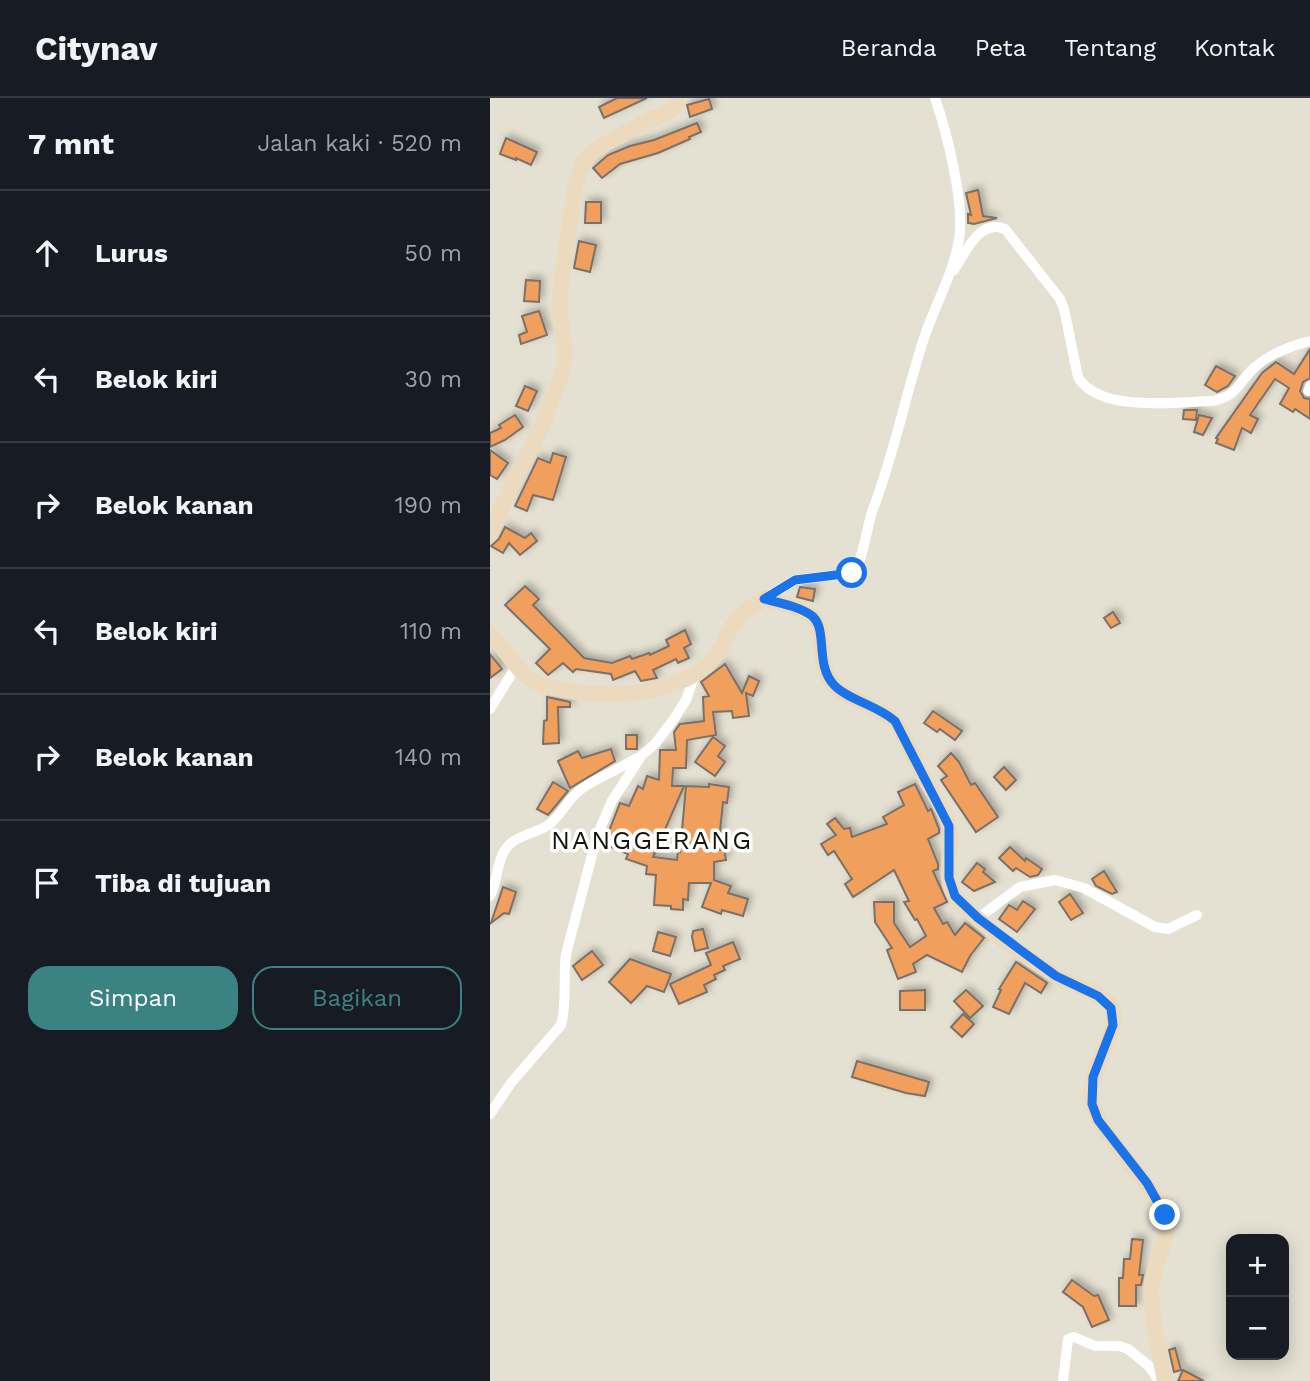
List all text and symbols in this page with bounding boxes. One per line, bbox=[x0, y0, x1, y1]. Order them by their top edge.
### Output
text: Citynav bbox=[35, 29, 157, 68]
text: Beranda bbox=[841, 34, 937, 62]
text: Peta bbox=[975, 34, 1026, 62]
text: Tentang bbox=[1064, 34, 1156, 62]
text: Kontak bbox=[1194, 34, 1275, 62]
text: 7 mnt bbox=[28, 126, 114, 161]
text: Jalan kaki · 520 m bbox=[258, 130, 462, 157]
icon: ahead bbox=[28, 234, 66, 272]
text: Lurus bbox=[95, 238, 168, 268]
text: 50 m bbox=[405, 240, 462, 267]
icon: left bbox=[28, 360, 66, 398]
text: Belok kiri bbox=[95, 364, 218, 394]
text: 30 m bbox=[405, 366, 462, 393]
icon: right bbox=[28, 486, 66, 524]
text: Belok kanan bbox=[95, 490, 254, 520]
text: 190 m bbox=[395, 492, 462, 519]
route start bbox=[836, 557, 867, 588]
icon: left bbox=[28, 612, 66, 650]
text: Belok kiri bbox=[95, 616, 218, 646]
text: 110 m bbox=[400, 618, 462, 645]
icon: right bbox=[28, 738, 66, 776]
text: Belok kanan bbox=[95, 742, 254, 772]
text: 140 m bbox=[395, 744, 462, 771]
district label: NANGGERANG bbox=[551, 825, 753, 855]
icon: arrive bbox=[28, 864, 66, 902]
text: Tiba di tujuan bbox=[95, 868, 271, 898]
button: Simpan bbox=[28, 966, 238, 1030]
button: Bagikan bbox=[252, 966, 462, 1030]
route end bbox=[1149, 1199, 1180, 1230]
map controls bbox=[1226, 1234, 1289, 1360]
button: + bbox=[1226, 1234, 1289, 1297]
button: − bbox=[1226, 1297, 1289, 1360]

